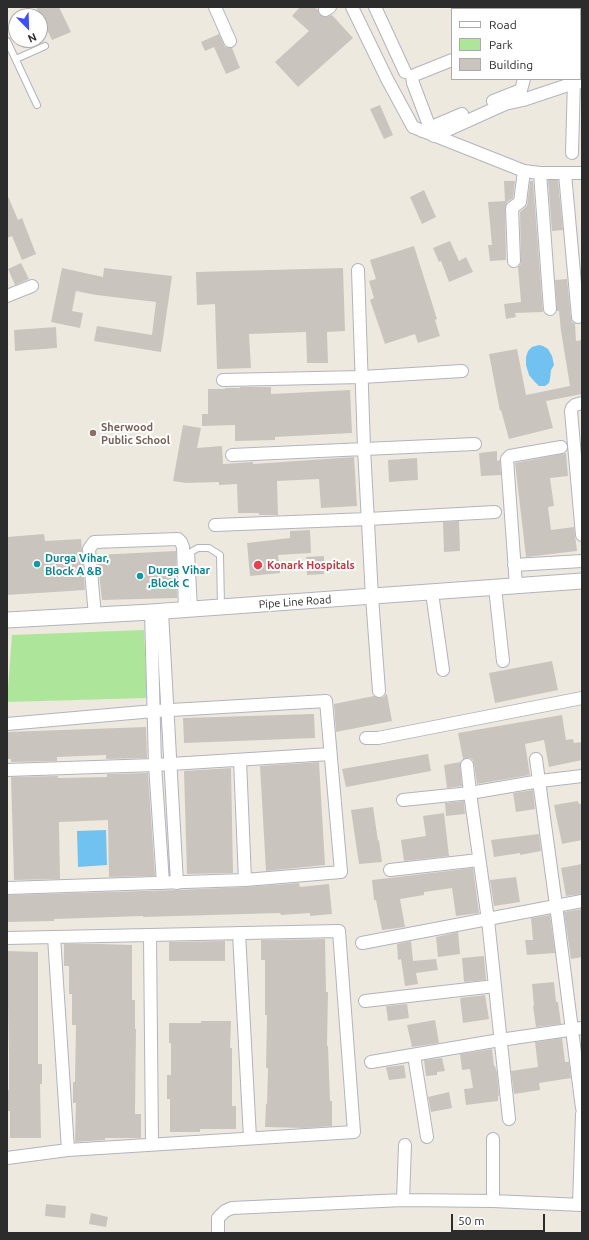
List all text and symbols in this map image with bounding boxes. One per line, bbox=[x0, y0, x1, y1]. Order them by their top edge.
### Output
north arrow bbox=[8, 8, 48, 48]
legend bbox=[451, 8, 581, 80]
text: Road bbox=[489, 18, 517, 31]
text: N bbox=[26, 31, 38, 45]
text: Park bbox=[489, 38, 513, 51]
text: Building bbox=[489, 58, 533, 71]
place label: Sherwood Public School bbox=[101, 420, 170, 446]
marker: Sherwood Public School bbox=[88, 428, 98, 438]
place label: Durga Vihar, Block A &B bbox=[45, 551, 109, 577]
place label: Konark Hospitals bbox=[267, 558, 355, 572]
marker: Durga Vihar, Block A &B bbox=[32, 559, 42, 569]
marker: Konark Hospitals bbox=[252, 559, 264, 571]
place label: Durga Vihar ,Block C bbox=[148, 563, 210, 589]
marker: Durga Vihar ,Block C bbox=[135, 571, 145, 581]
street label: Pipe Line Road bbox=[258, 593, 332, 611]
scale bar bbox=[453, 1206, 547, 1232]
text: 50 m bbox=[458, 1214, 485, 1227]

